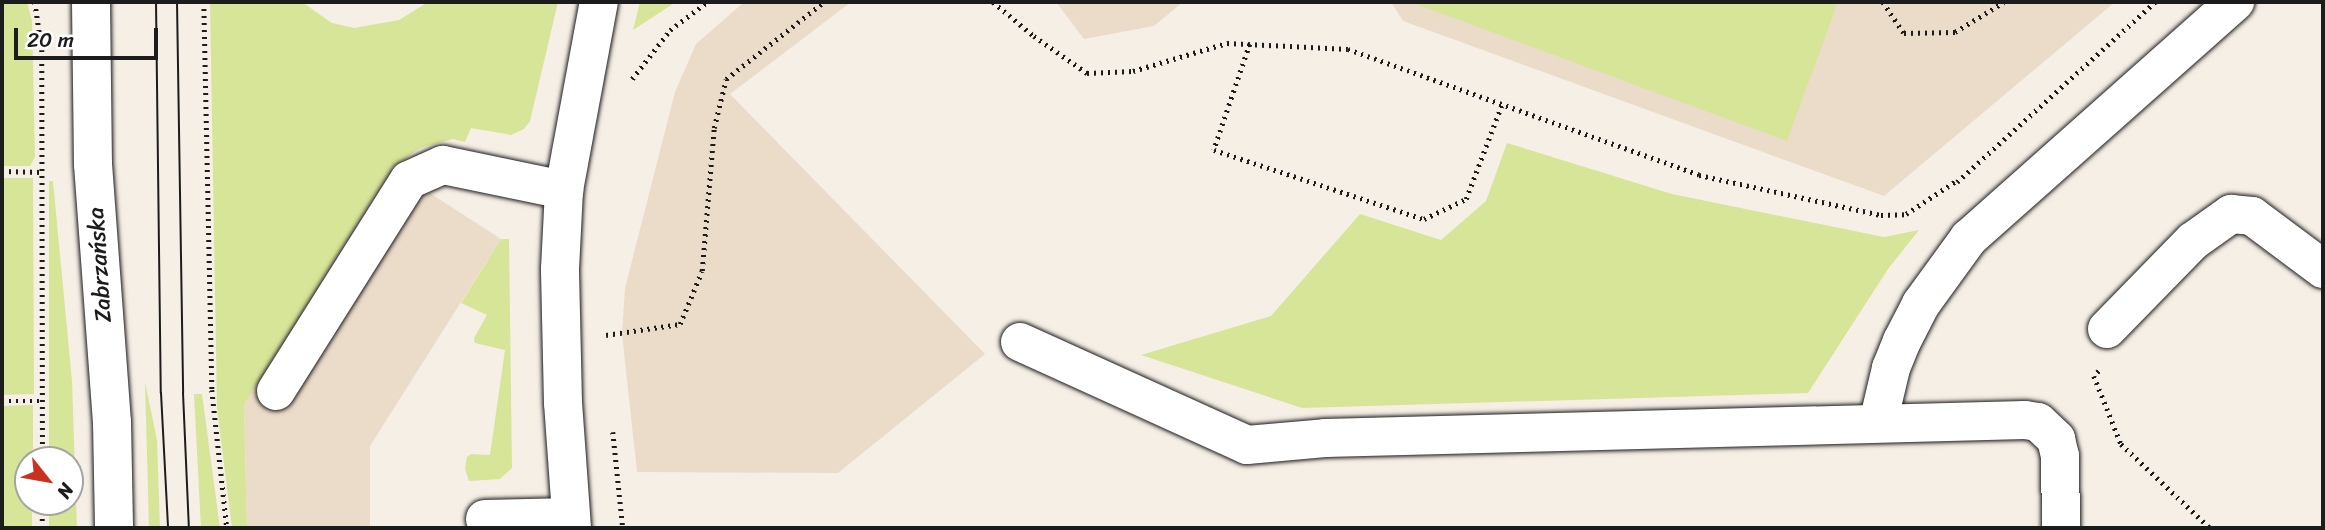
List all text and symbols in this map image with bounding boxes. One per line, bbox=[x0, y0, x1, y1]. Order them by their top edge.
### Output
scale bar bbox=[18, 14, 161, 58]
text: 20 m bbox=[27, 21, 74, 59]
street label: Zabrzańska bbox=[82, 207, 118, 323]
north arrow bbox=[14, 446, 84, 516]
text: N bbox=[48, 477, 83, 505]

